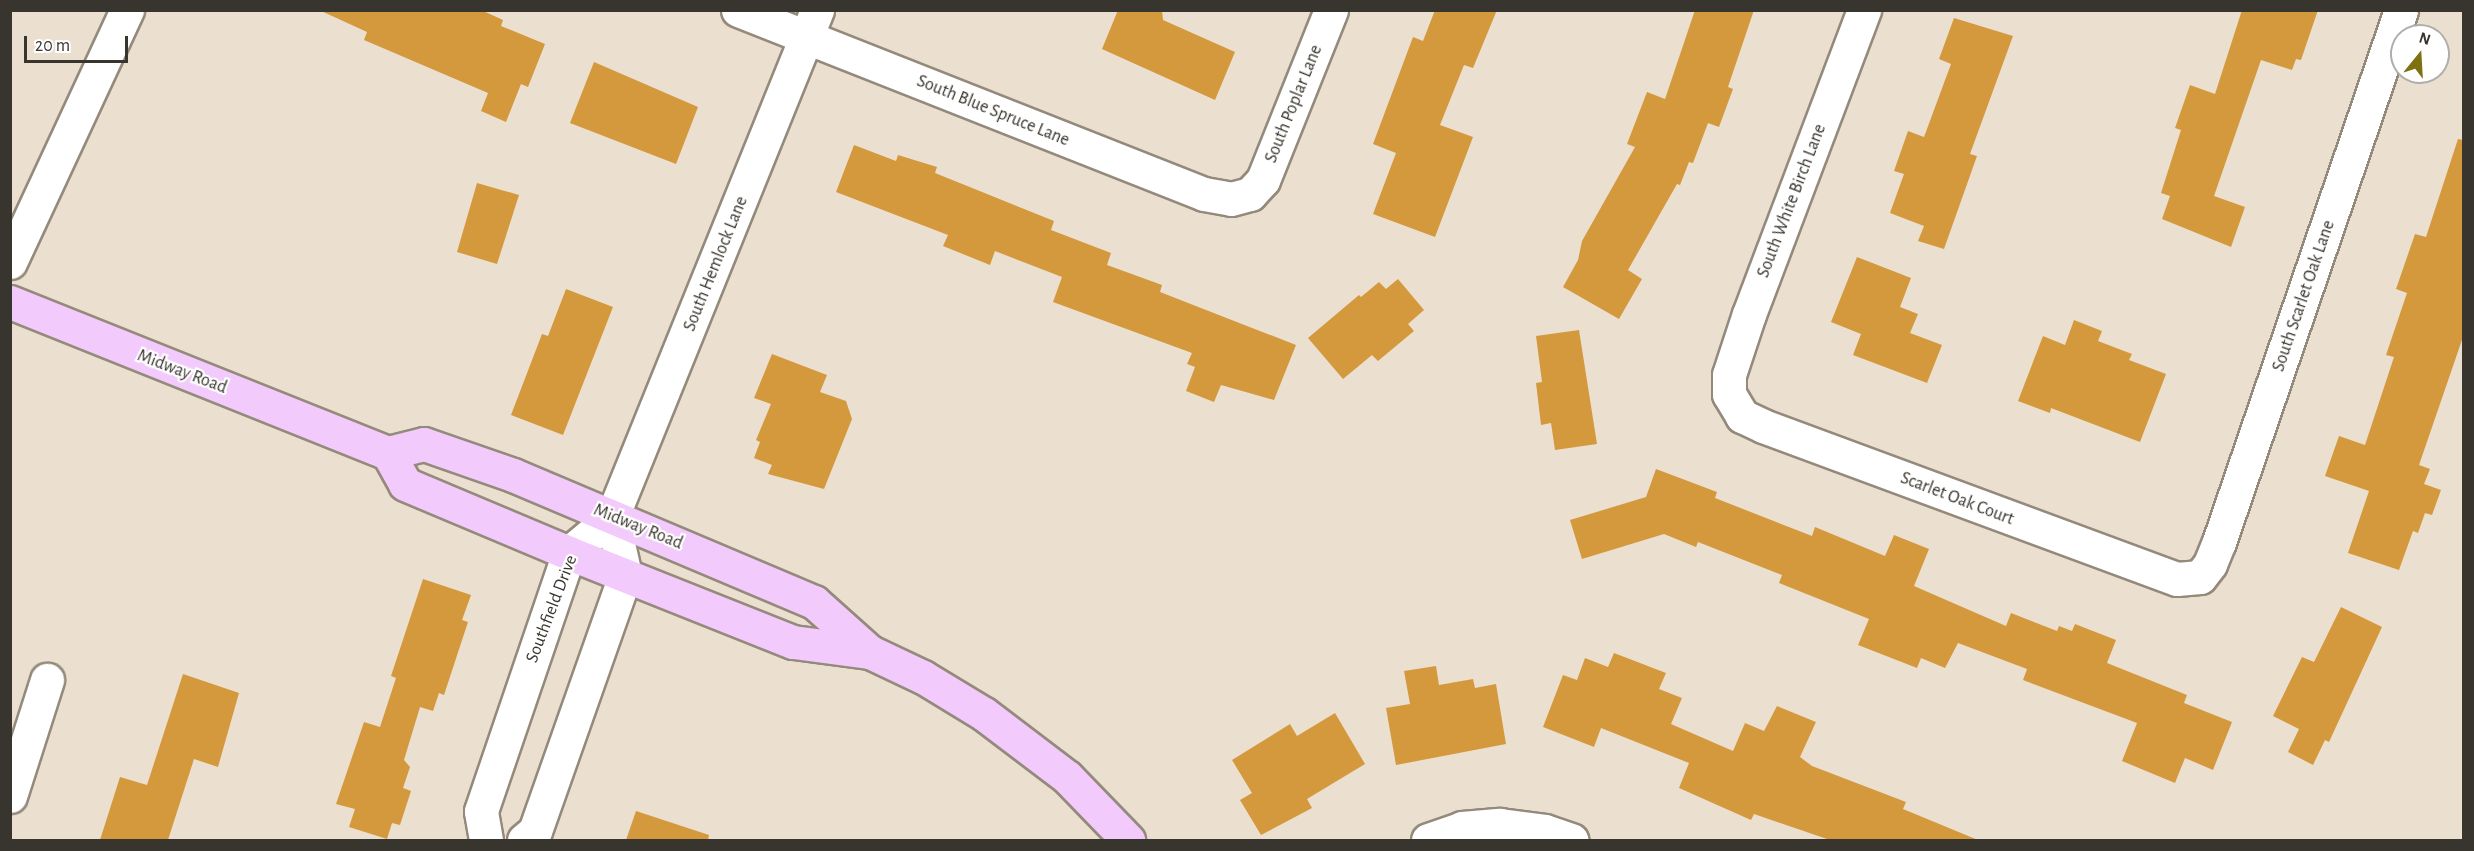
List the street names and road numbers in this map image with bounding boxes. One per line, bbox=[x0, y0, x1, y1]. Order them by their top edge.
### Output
street label: South Poplar Lane bbox=[1260, 42, 1328, 166]
street label: South Blue Spruce Lane bbox=[914, 71, 1072, 151]
street label: South White Birch Lane bbox=[1753, 121, 1831, 281]
street label: South Hemlock Lane bbox=[679, 193, 753, 335]
street label: South Scarlet Oak Lane bbox=[2268, 217, 2340, 375]
street label: Midway Road bbox=[134, 345, 230, 399]
street label: Scarlet Oak Court bbox=[1897, 467, 2017, 531]
street label: Midway Road bbox=[590, 499, 686, 555]
street label: Southfield Drive bbox=[522, 552, 582, 666]

